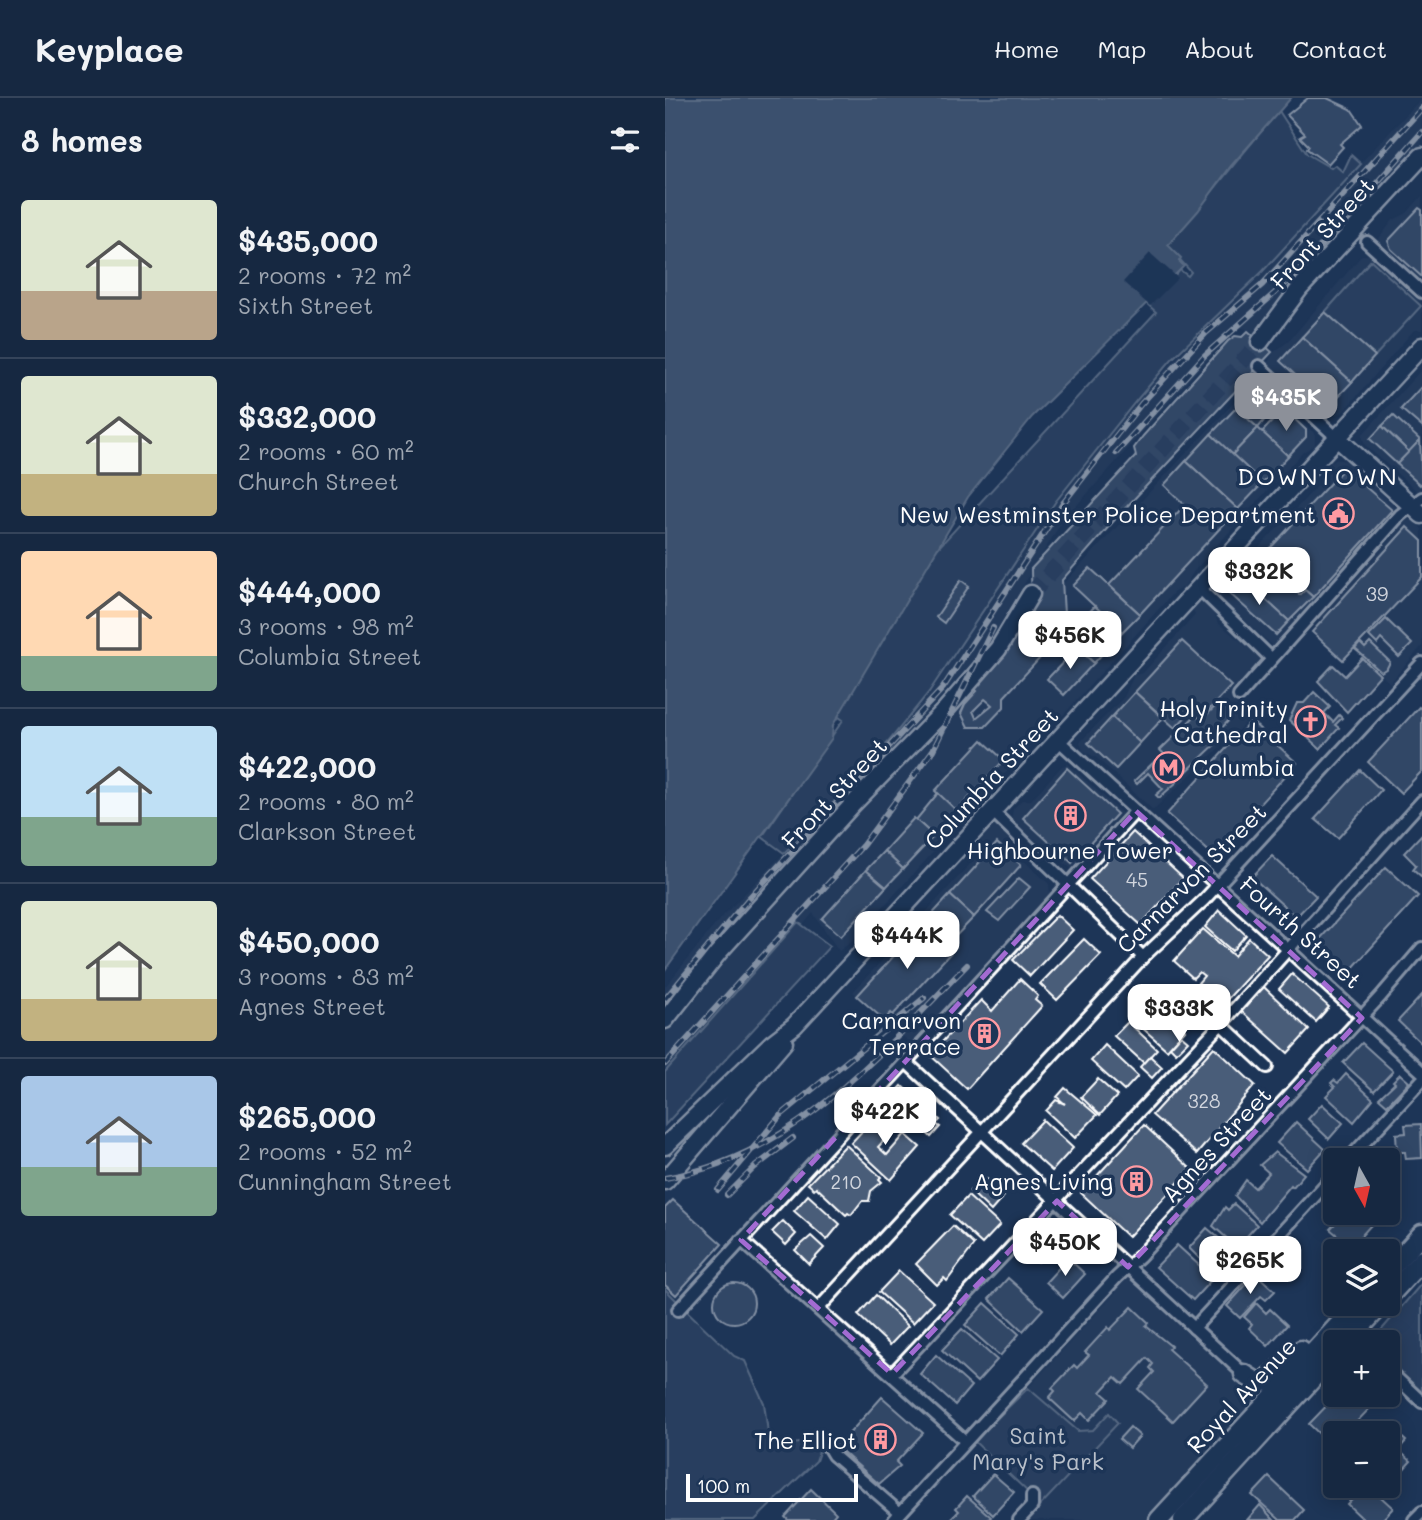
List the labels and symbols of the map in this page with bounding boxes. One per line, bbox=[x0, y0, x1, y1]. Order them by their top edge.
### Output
street label: Front Street bbox=[1264, 170, 1380, 296]
pin: $435K bbox=[1237, 374, 1335, 433]
district label: DOWNTOWN bbox=[1237, 460, 1399, 491]
public building icon: New Westminster Police Department bbox=[1322, 497, 1356, 531]
place label: New Westminster Police Department bbox=[900, 499, 1316, 529]
pin: $332K bbox=[1210, 547, 1308, 607]
house number: 39 bbox=[1366, 581, 1388, 606]
pin: $456K bbox=[1021, 612, 1119, 671]
place label: Holy Trinity Cathedral bbox=[1160, 693, 1288, 749]
street label: Columbia Street bbox=[918, 701, 1064, 855]
church icon: Holy Trinity Cathedral bbox=[1294, 704, 1328, 738]
street label: Front Street bbox=[775, 731, 893, 855]
metro station icon: Columbia bbox=[1152, 750, 1186, 784]
place label: Columbia bbox=[1192, 752, 1295, 782]
street label: Carnarvon Street bbox=[1110, 797, 1272, 959]
building icon: Highbourne Tower bbox=[1053, 799, 1087, 833]
place label: Highbourne Tower bbox=[967, 835, 1173, 865]
house number: 45 bbox=[1126, 867, 1148, 892]
street label: Fourth Street bbox=[1234, 869, 1368, 995]
pin: $444K bbox=[858, 912, 956, 971]
pin: $333K bbox=[1130, 984, 1228, 1044]
place label: Carnarvon Terrace bbox=[842, 1005, 961, 1061]
building icon: Carnarvon Terrace bbox=[967, 1016, 1001, 1050]
street label: Agnes Street bbox=[1155, 1080, 1277, 1208]
pin: $422K bbox=[836, 1088, 934, 1147]
house number: 328 bbox=[1187, 1088, 1221, 1113]
north arrow bbox=[1323, 1148, 1400, 1225]
building icon: Agnes Living bbox=[1119, 1164, 1153, 1198]
place label: Agnes Living bbox=[974, 1166, 1113, 1196]
house number: 210 bbox=[831, 1169, 862, 1194]
pin: $450K bbox=[1016, 1218, 1114, 1278]
pin: $265K bbox=[1201, 1236, 1299, 1296]
street label: Royal Avenue bbox=[1180, 1331, 1302, 1459]
park label: Saint Mary's Park bbox=[972, 1420, 1104, 1476]
building icon: The Elliot bbox=[863, 1423, 897, 1457]
place label: The Elliot bbox=[754, 1425, 857, 1455]
scale bar bbox=[686, 1471, 857, 1503]

